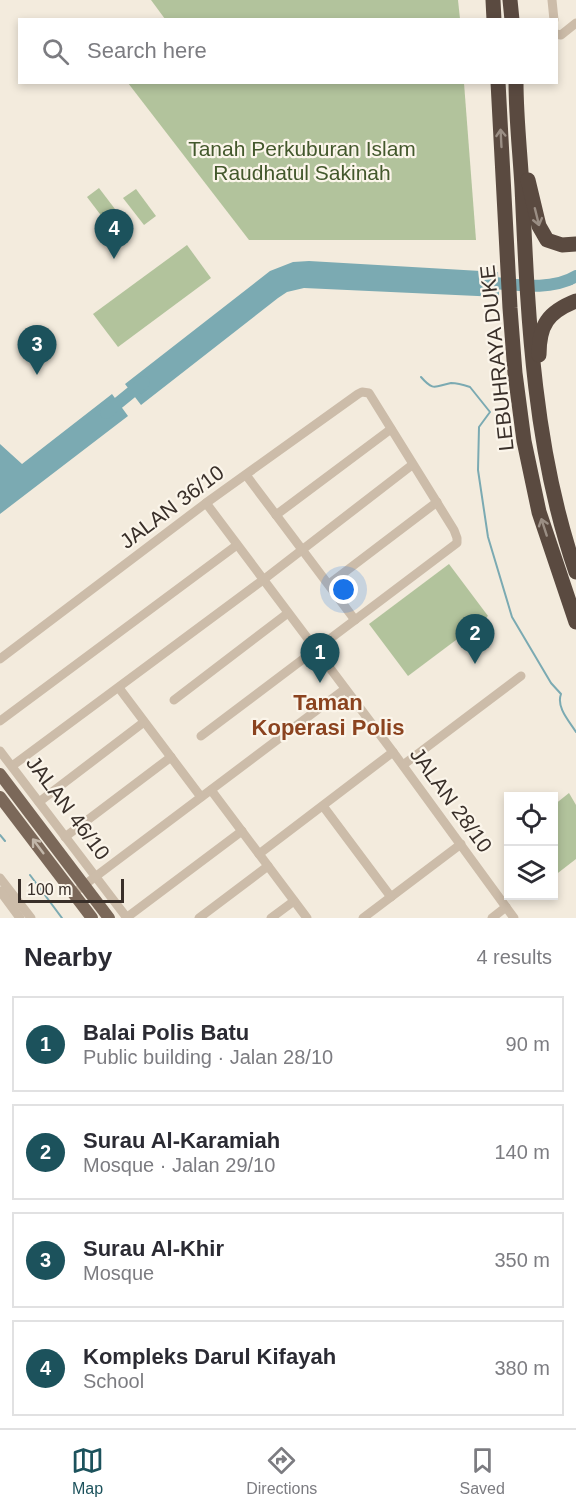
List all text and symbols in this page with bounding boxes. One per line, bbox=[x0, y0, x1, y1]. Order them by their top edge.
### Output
search box bbox=[18, 18, 558, 84]
icon: search bbox=[39, 35, 72, 68]
text: Search here bbox=[87, 38, 207, 63]
one-way arrow bbox=[495, 128, 506, 148]
park label: Tanah Perkuburan Islam Raudhatul Sakinah bbox=[188, 137, 416, 184]
one-way arrow bbox=[531, 207, 543, 226]
pin: 4 bbox=[94, 210, 134, 259]
street label: LEBUHRAYA DUKE bbox=[475, 264, 518, 452]
pin: 3 bbox=[18, 326, 57, 375]
street label: JALAN 36/10 bbox=[115, 460, 228, 553]
one-way arrow bbox=[538, 518, 549, 537]
your location bbox=[329, 575, 358, 604]
pin: 2 bbox=[456, 614, 494, 664]
pin: 1 bbox=[300, 634, 340, 683]
district label: Taman Koperasi Polis bbox=[252, 690, 404, 740]
street label: JALAN 28/10 bbox=[406, 743, 497, 857]
street label: JALAN 46/10 bbox=[22, 751, 115, 864]
map controls bbox=[504, 792, 558, 900]
button: locate bbox=[504, 792, 558, 846]
one-way arrow bbox=[31, 839, 44, 855]
button: layers bbox=[504, 846, 558, 900]
scale bar bbox=[18, 876, 124, 904]
text: 100 m bbox=[27, 881, 71, 898]
text: Nearby bbox=[24, 942, 112, 972]
text: 4 results bbox=[476, 946, 552, 968]
text: Balai Polis Batu bbox=[83, 1020, 249, 1045]
text: 1 bbox=[40, 1033, 51, 1055]
text: 90 m bbox=[506, 1033, 550, 1055]
text: Public building · Jalan 28/10 bbox=[83, 1046, 333, 1068]
text: Surau Al-Karamiah bbox=[83, 1128, 280, 1153]
text: 2 bbox=[40, 1141, 51, 1163]
text: 140 m bbox=[494, 1141, 550, 1163]
text: Mosque · Jalan 29/10 bbox=[83, 1154, 275, 1176]
text: Surau Al-Khir bbox=[83, 1236, 224, 1261]
text: 3 bbox=[40, 1249, 51, 1271]
text: 350 m bbox=[494, 1249, 550, 1271]
text: Mosque bbox=[83, 1262, 154, 1284]
text: Kompleks Darul Kifayah bbox=[83, 1344, 336, 1369]
text: 4 bbox=[40, 1357, 51, 1379]
text: 380 m bbox=[494, 1357, 550, 1379]
text: School bbox=[83, 1370, 144, 1392]
tab: Map bbox=[71, 1444, 104, 1498]
tab: Directions bbox=[246, 1444, 317, 1498]
tab: Saved bbox=[460, 1444, 505, 1498]

